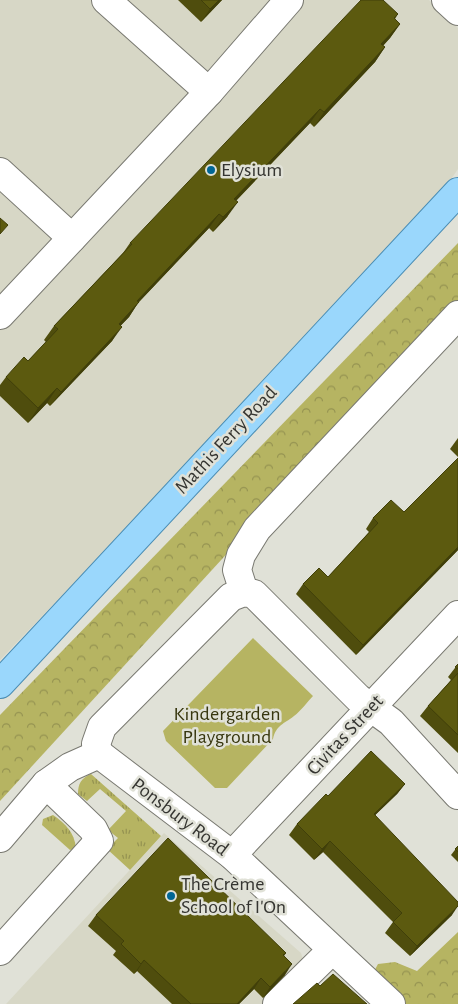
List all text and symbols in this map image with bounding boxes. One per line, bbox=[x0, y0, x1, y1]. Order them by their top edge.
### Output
place label: Elysium bbox=[221, 160, 282, 180]
marker: Elysium bbox=[205, 164, 217, 176]
street label: Mathis Ferry Road bbox=[171, 382, 281, 498]
street label: Civitas Street bbox=[303, 690, 387, 779]
park label: Kindergarden Playground bbox=[174, 704, 281, 747]
street label: Ponsbury Road bbox=[128, 774, 232, 860]
place label: The Crème School of I'On bbox=[181, 874, 286, 917]
marker: The Crème School of I'On bbox=[165, 890, 177, 902]

